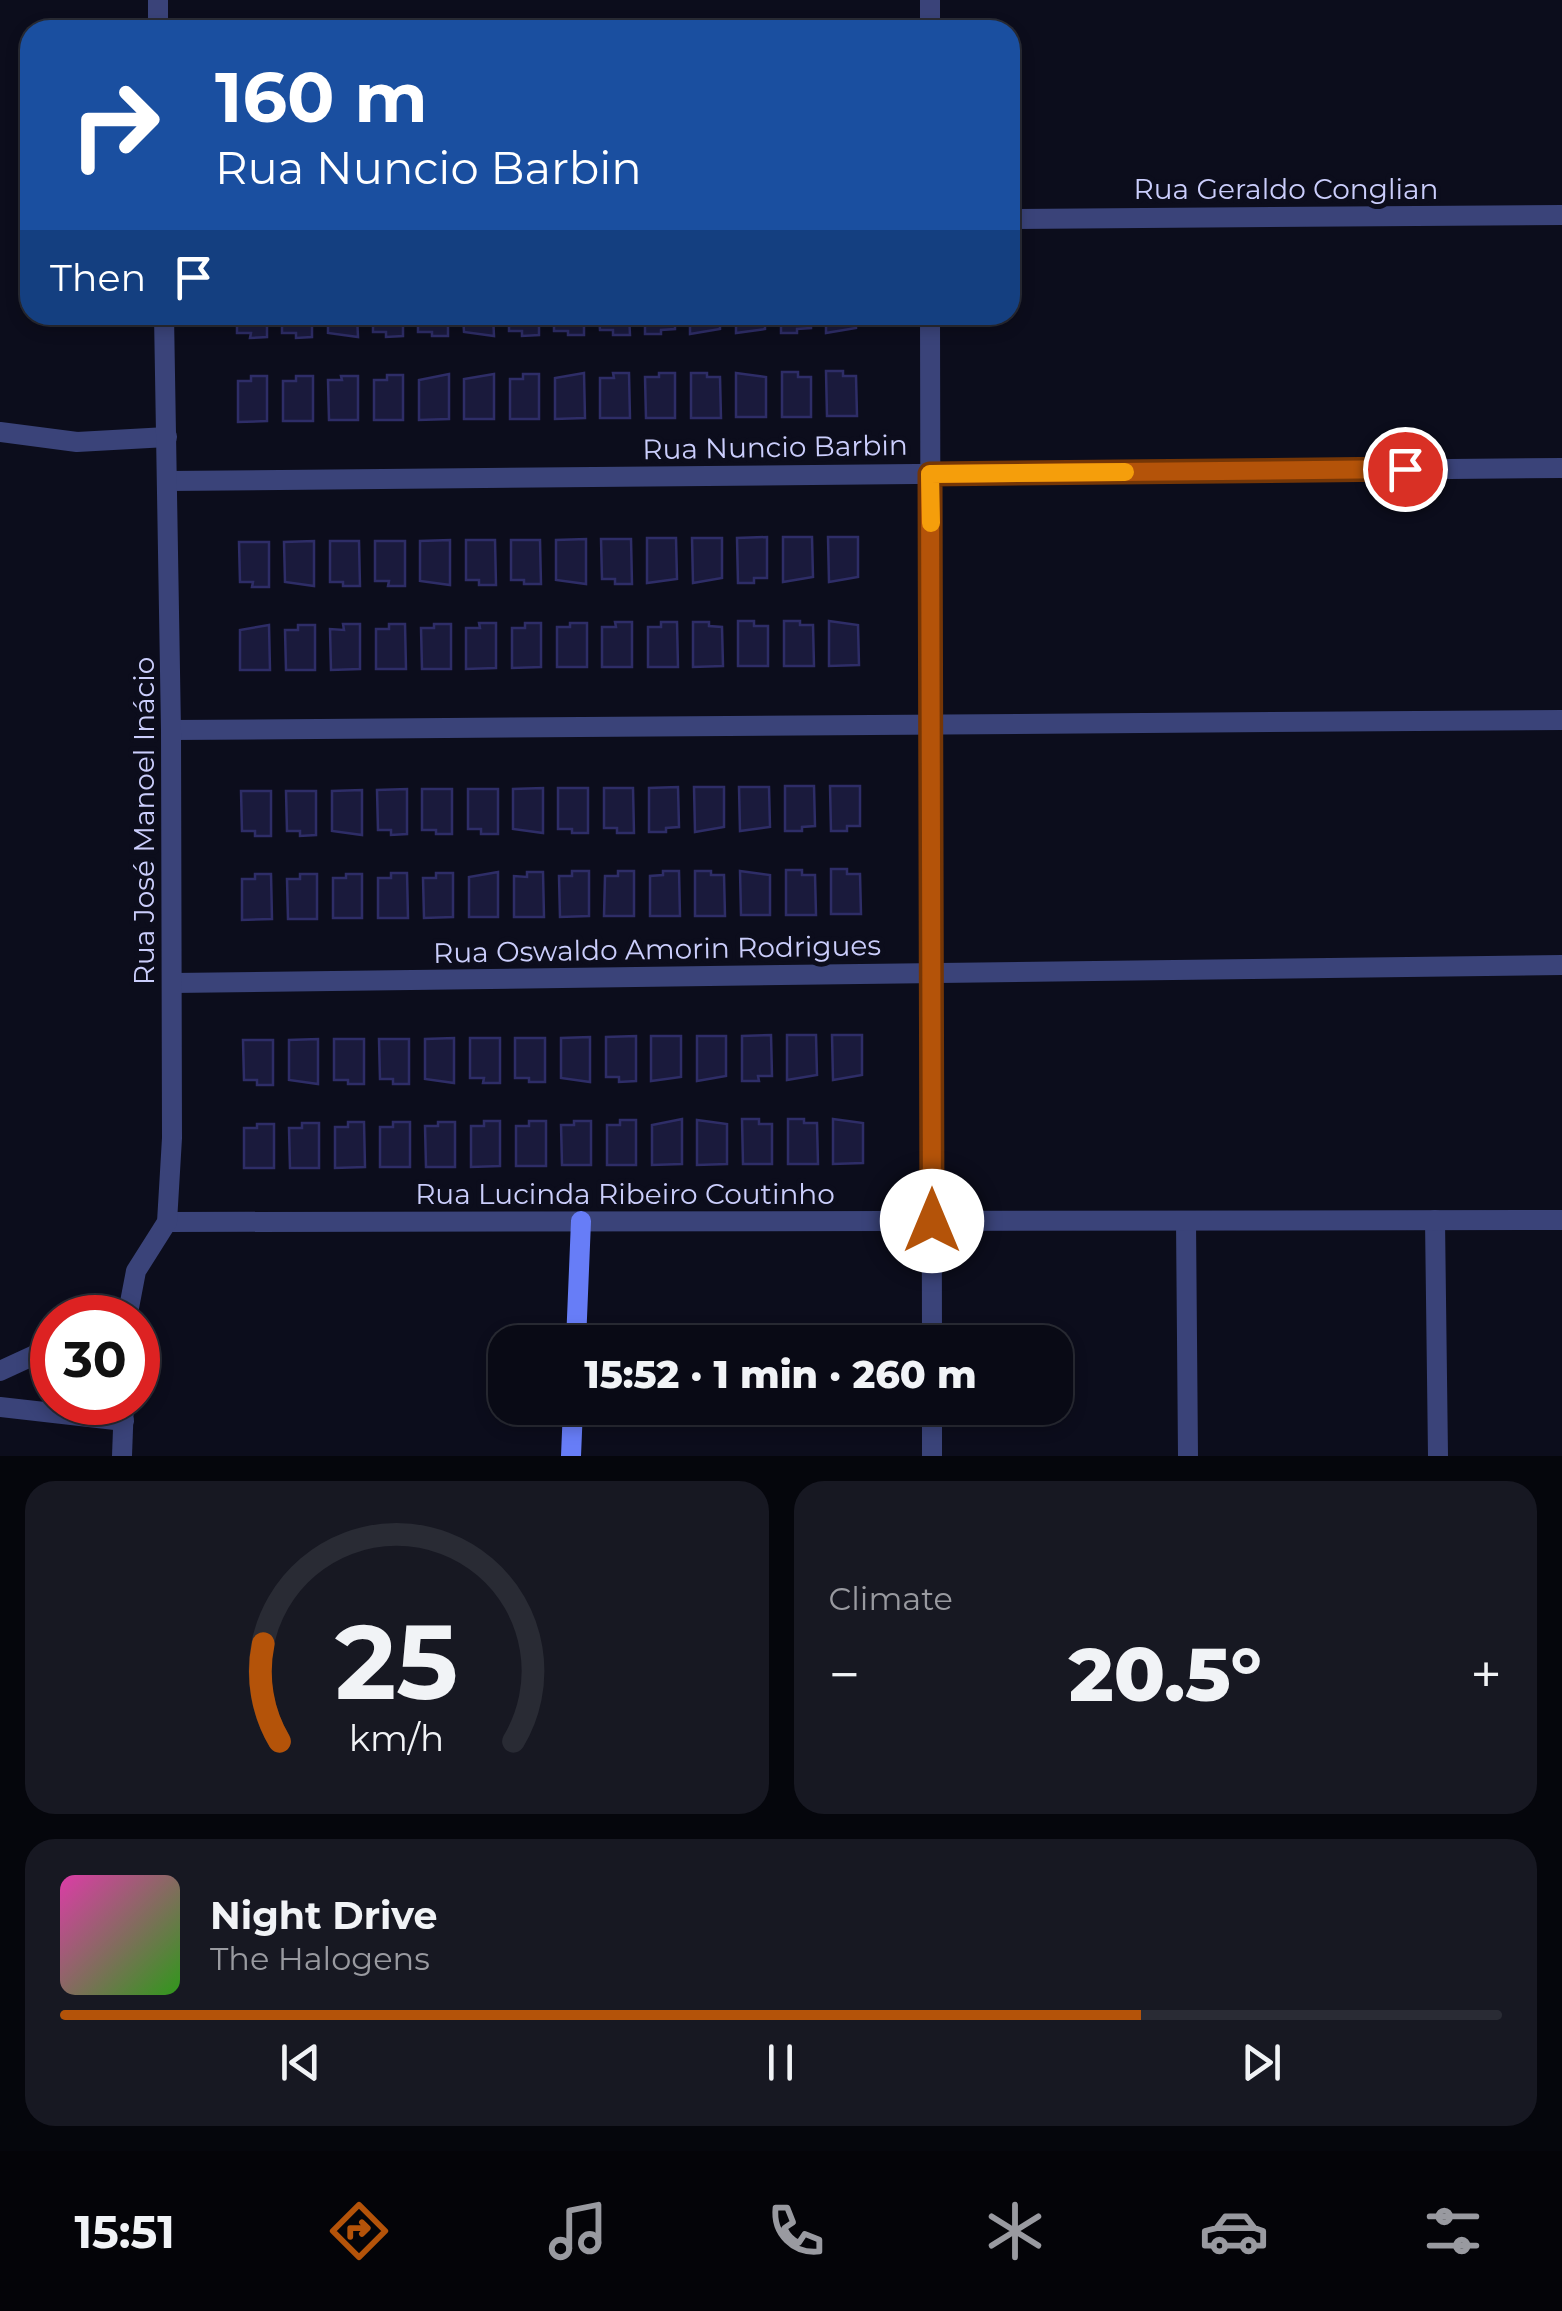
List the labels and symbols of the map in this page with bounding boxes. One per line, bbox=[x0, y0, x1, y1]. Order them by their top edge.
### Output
street label: Rua Geraldo Conglian bbox=[1134, 172, 1438, 206]
pin bbox=[1363, 427, 1448, 512]
street label: Rua Nuncio Barbin bbox=[642, 428, 908, 466]
street label: Rua José Manoel Inácio bbox=[127, 657, 161, 985]
street label: Rua Oswaldo Amorin Rodrigues bbox=[433, 928, 881, 970]
position arrow bbox=[880, 1169, 984, 1273]
street label: Rua Lucinda Ribeiro Coutinho bbox=[415, 1177, 835, 1211]
speed limit sign: 30 bbox=[30, 1295, 160, 1425]

